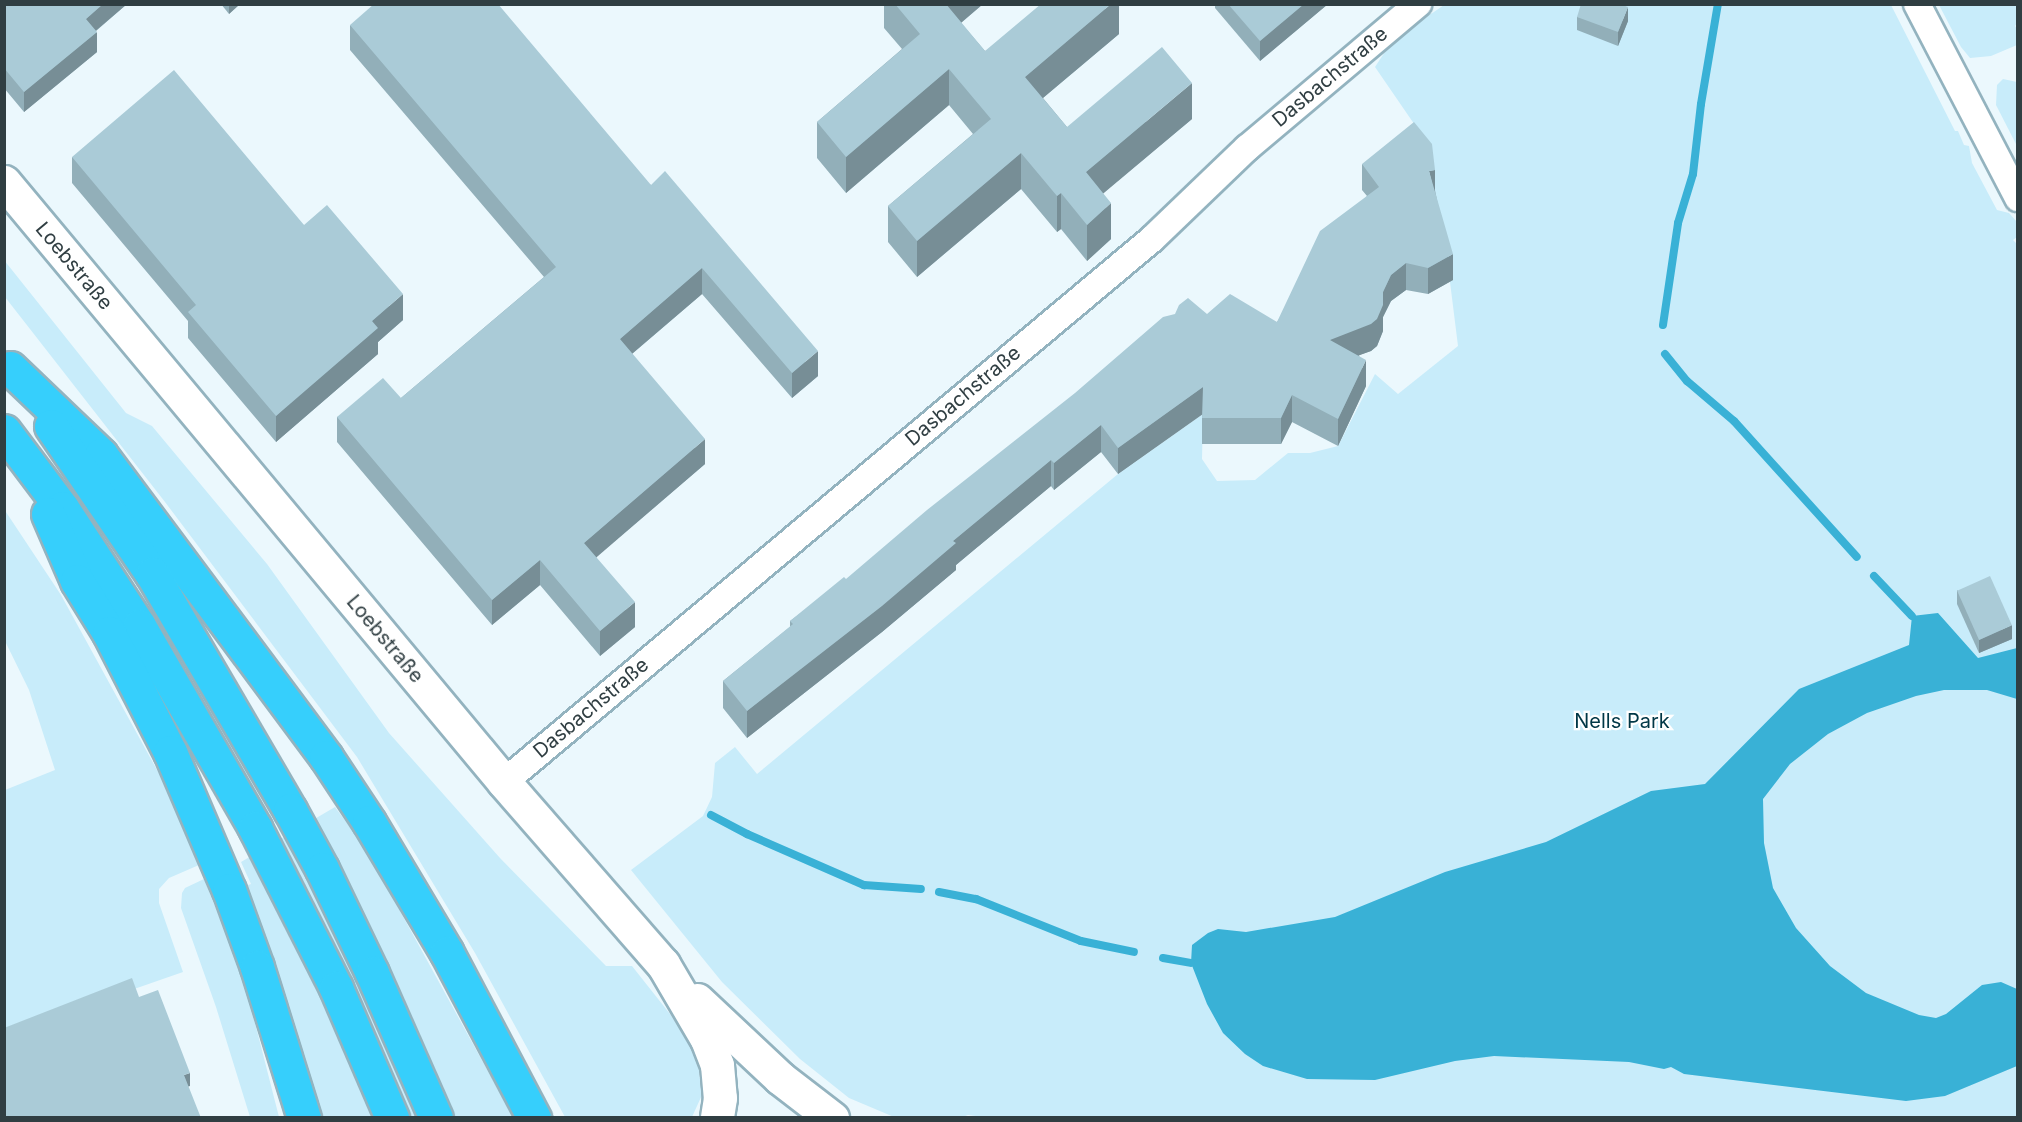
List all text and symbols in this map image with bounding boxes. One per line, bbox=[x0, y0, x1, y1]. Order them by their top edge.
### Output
street label: Dasbachstraße bbox=[1268, 22, 1392, 132]
street label: Loebstraße bbox=[30, 217, 118, 315]
street label: Dasbachstraße bbox=[901, 341, 1025, 451]
street label: Loebstraße bbox=[341, 590, 429, 688]
street label: Dasbachstraße bbox=[529, 653, 653, 763]
park label: Nells Park bbox=[1574, 709, 1670, 733]

